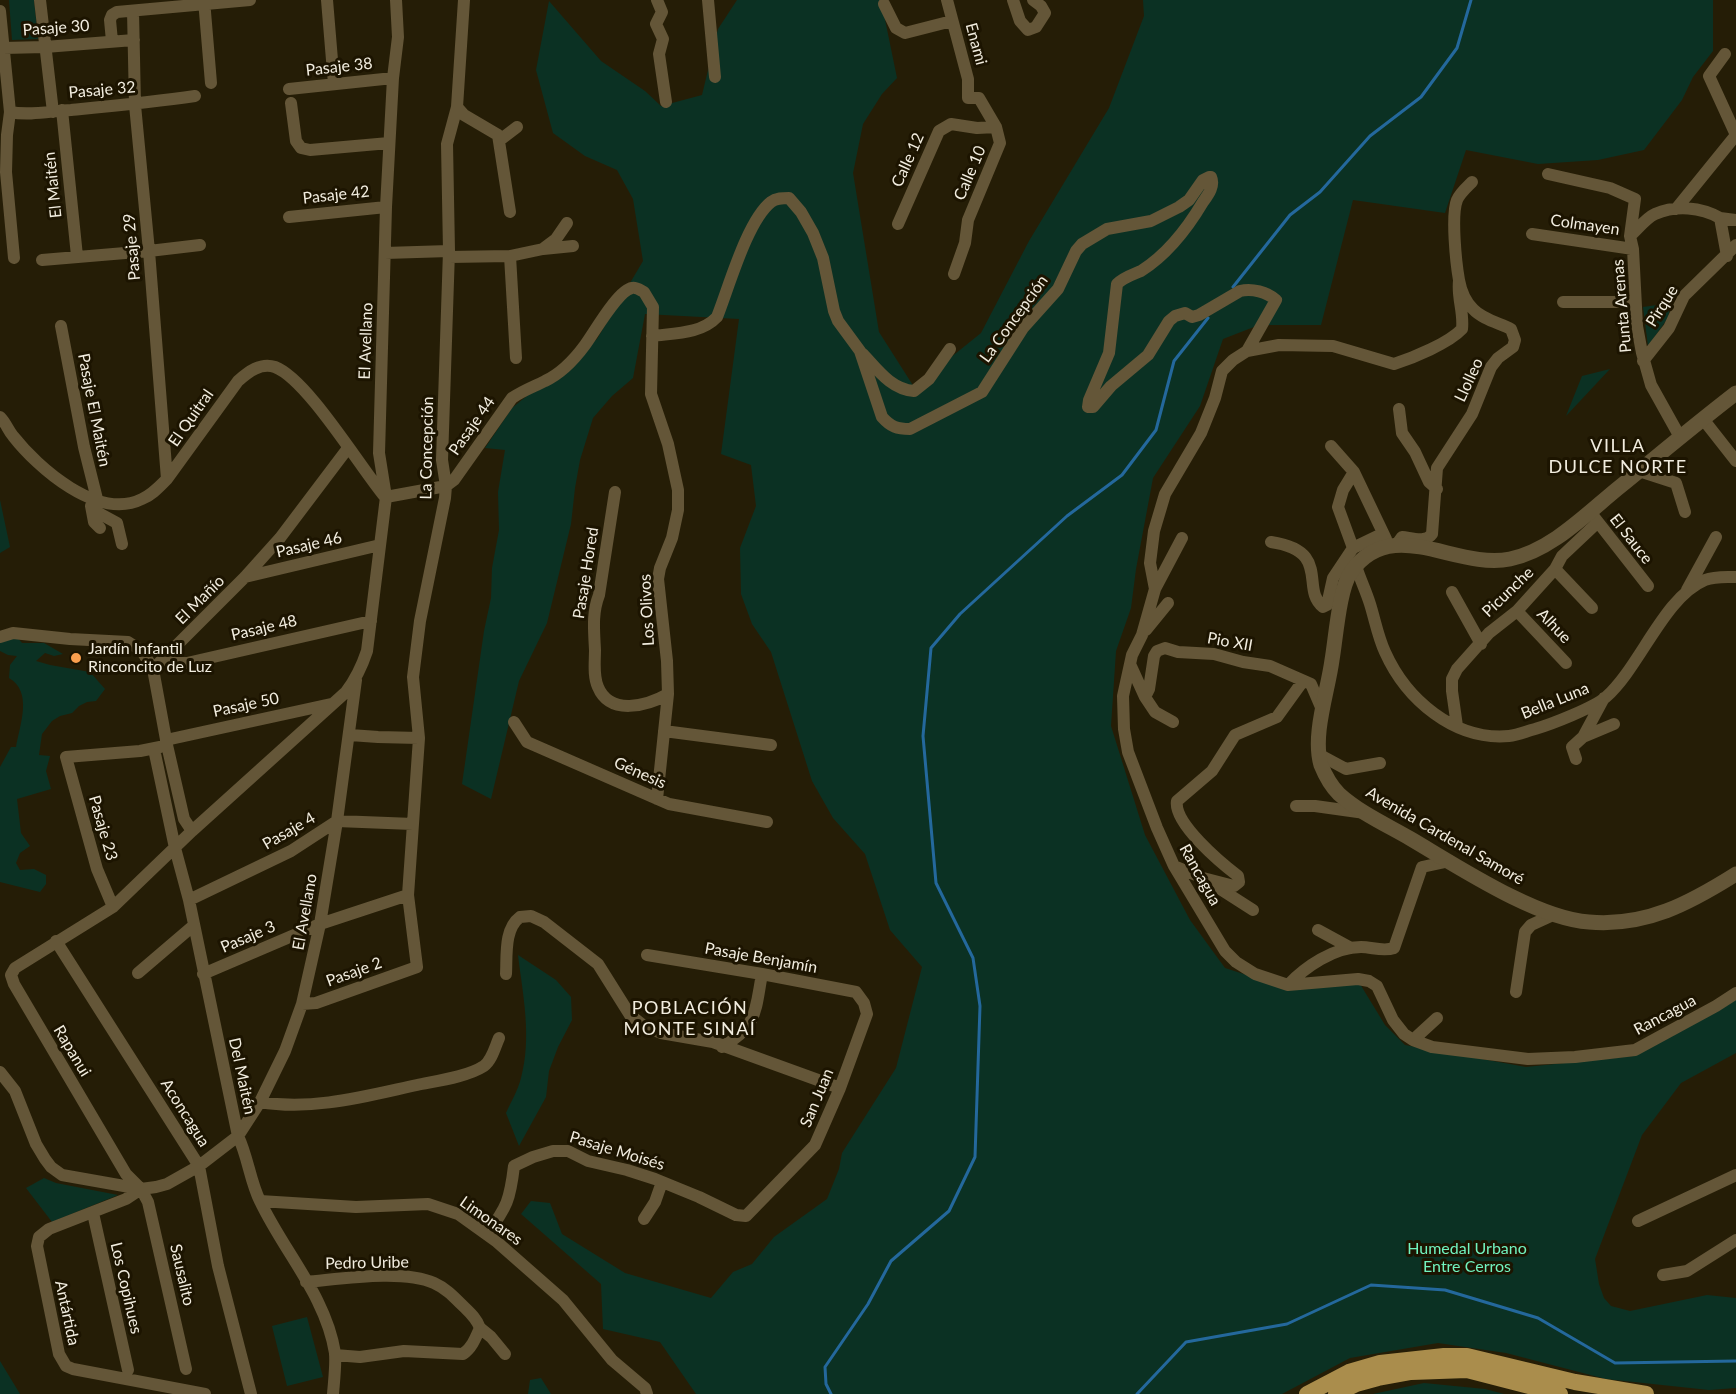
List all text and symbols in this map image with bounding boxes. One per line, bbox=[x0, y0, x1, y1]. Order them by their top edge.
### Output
street label: Pasaje 30 bbox=[22, 16, 90, 40]
street label: Enami bbox=[961, 21, 991, 67]
street label: Pasaje 38 bbox=[305, 54, 373, 80]
street label: Pasaje 32 bbox=[68, 78, 136, 102]
street label: Calle 12 bbox=[888, 130, 928, 190]
street label: Calle 10 bbox=[950, 143, 990, 203]
street label: El Maitén bbox=[40, 151, 66, 219]
street label: Pasaje 42 bbox=[302, 182, 370, 208]
street label: Colmayen bbox=[1549, 211, 1621, 239]
street label: Pasaje 29 bbox=[120, 213, 144, 281]
street label: Punta Arenas bbox=[1608, 259, 1636, 353]
street label: La Concepción bbox=[976, 272, 1052, 366]
street label: Pirque bbox=[1642, 282, 1682, 330]
street label: El Avellano bbox=[355, 302, 377, 380]
street label: Pasaje El Maitén bbox=[74, 352, 114, 468]
street label: Llolleo bbox=[1451, 355, 1487, 405]
street label: El Quitral bbox=[164, 386, 218, 450]
street label: Pasaje 44 bbox=[445, 393, 499, 459]
street label: La Concepción bbox=[417, 396, 437, 500]
district label: VILLA DULCE NORTE bbox=[1548, 435, 1688, 478]
street label: El Sauce bbox=[1605, 510, 1657, 568]
street label: Pasaje Hored bbox=[569, 526, 603, 620]
street label: Pasaje 46 bbox=[274, 528, 344, 562]
street label: Picunche bbox=[1478, 563, 1538, 621]
street label: El Mañío bbox=[171, 571, 229, 629]
street label: Los Olivos bbox=[636, 574, 658, 646]
street label: Alhue bbox=[1533, 605, 1575, 647]
street label: Pasaje 48 bbox=[229, 611, 299, 645]
street label: Pio XII bbox=[1206, 629, 1254, 655]
place label: Jardín Infantil Rinconcito de Luz bbox=[88, 639, 212, 677]
marker: Jardín Infantil Rinconcito de Luz bbox=[69, 651, 83, 665]
street label: Bella Luna bbox=[1518, 679, 1592, 723]
street label: Pasaje 50 bbox=[211, 689, 281, 721]
street label: Génesis bbox=[611, 753, 669, 793]
street label: Avenida Cardenal Samoré bbox=[1362, 783, 1528, 889]
street label: Pasaje 23 bbox=[85, 793, 121, 863]
street label: Pasaje 4 bbox=[259, 808, 319, 854]
street label: Rancagua bbox=[1175, 841, 1225, 909]
street label: El Avellano bbox=[289, 872, 321, 952]
street label: Pasaje 3 bbox=[218, 917, 278, 957]
street label: Pasaje Benjamín bbox=[703, 939, 819, 977]
street label: Pasaje 2 bbox=[324, 953, 384, 991]
street label: Rancagua bbox=[1631, 991, 1699, 1039]
district label: POBLACIÓN MONTE SINAÍ bbox=[624, 997, 756, 1040]
street label: Rapanui bbox=[49, 1022, 95, 1080]
street label: Del Maitén bbox=[225, 1036, 259, 1116]
street label: San Juan bbox=[796, 1066, 838, 1130]
street label: Aconcagua bbox=[156, 1075, 214, 1151]
street label: Pasaje Moisés bbox=[567, 1127, 667, 1175]
street label: Limonares bbox=[456, 1192, 526, 1250]
park label: Humedal Urbano Entre Cerros bbox=[1407, 1239, 1527, 1277]
street label: Los Copihues bbox=[106, 1240, 146, 1336]
street label: Sausalito bbox=[166, 1242, 198, 1308]
street label: Pedro Uribe bbox=[325, 1253, 409, 1273]
street label: Antártida bbox=[51, 1279, 83, 1347]

